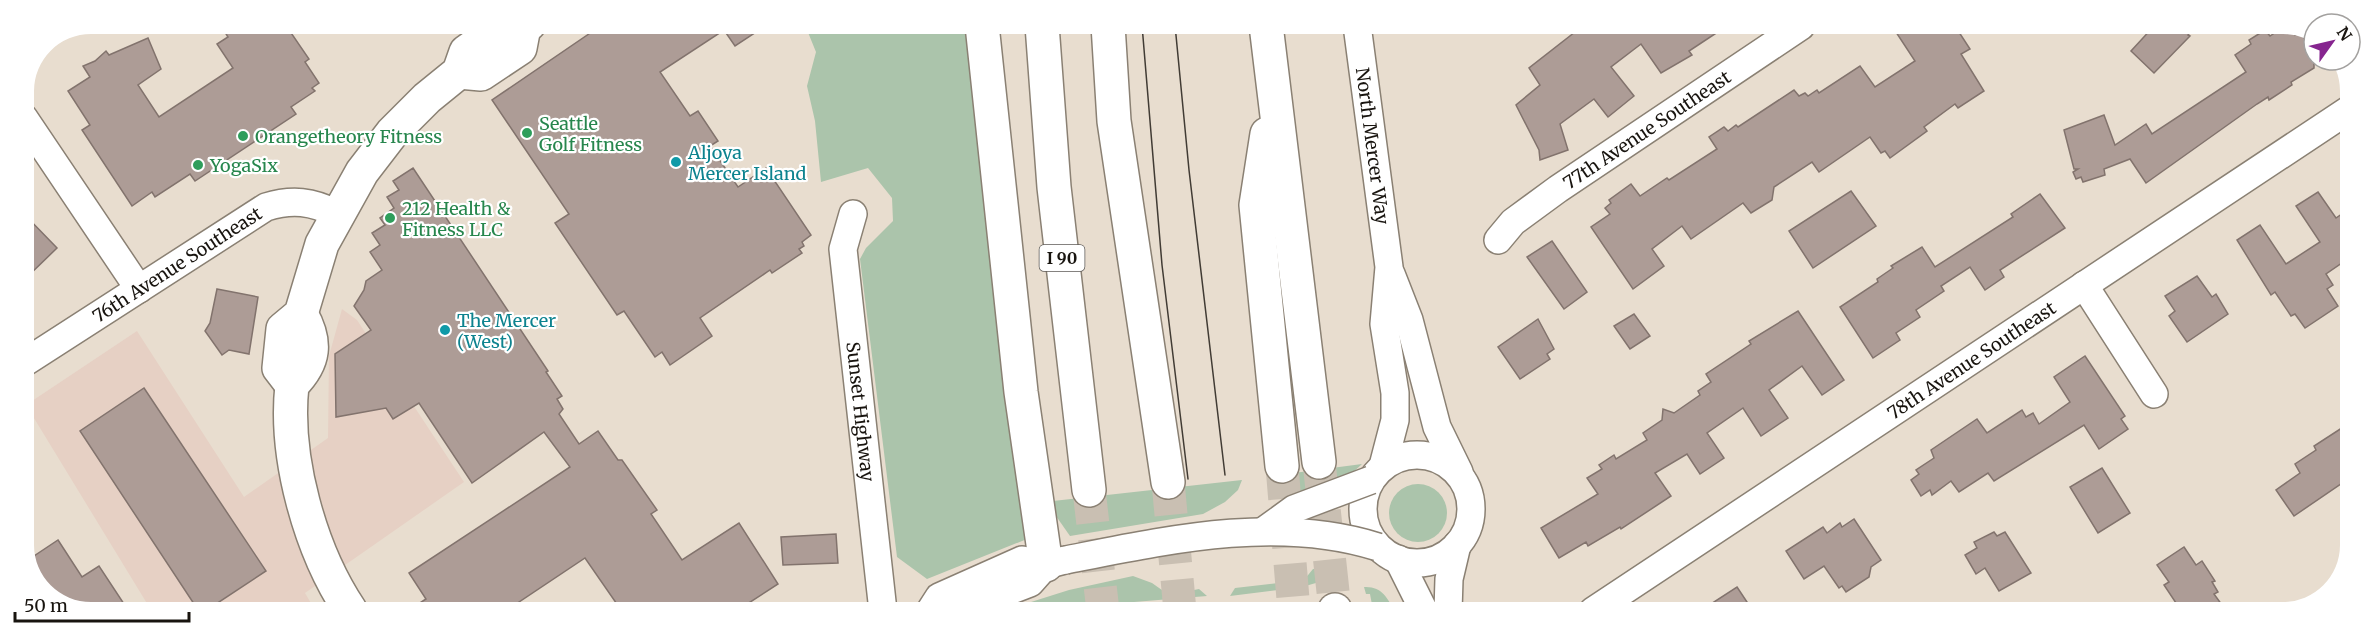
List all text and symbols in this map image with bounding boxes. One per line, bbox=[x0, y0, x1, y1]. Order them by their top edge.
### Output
north arrow bbox=[2302, 12, 2362, 72]
text: N bbox=[2333, 23, 2356, 45]
street label: 77th Avenue Southeast bbox=[1558, 65, 1735, 194]
street label: North Mercer Way bbox=[1351, 66, 1395, 226]
place label: Seattle Golf Fitness bbox=[539, 112, 642, 156]
place label: Orangetheory Fitness bbox=[255, 125, 442, 148]
marker: Seattle Golf Fitness bbox=[520, 126, 534, 140]
marker: Orangetheory Fitness bbox=[236, 129, 250, 143]
place label: Aljoya Mercer Island bbox=[687, 141, 807, 185]
place label: YogaSix bbox=[209, 154, 278, 177]
marker: Aljoya Mercer Island bbox=[669, 155, 683, 169]
marker: YogaSix bbox=[191, 158, 205, 172]
place label: 212 Health & Fitness LLC bbox=[402, 197, 511, 241]
street label: 76th Avenue Southeast bbox=[88, 201, 266, 327]
marker: 212 Health & Fitness LLC bbox=[383, 211, 397, 225]
road number: I 90 bbox=[1040, 245, 1084, 271]
street label: 78th Avenue Southeast bbox=[1883, 296, 2060, 424]
place label: The Mercer (West) bbox=[457, 309, 556, 353]
marker: The Mercer (West) bbox=[438, 323, 452, 337]
street label: Sunset Highway bbox=[842, 341, 880, 483]
scale bar bbox=[15, 585, 189, 623]
text: 50 m bbox=[24, 594, 68, 617]

